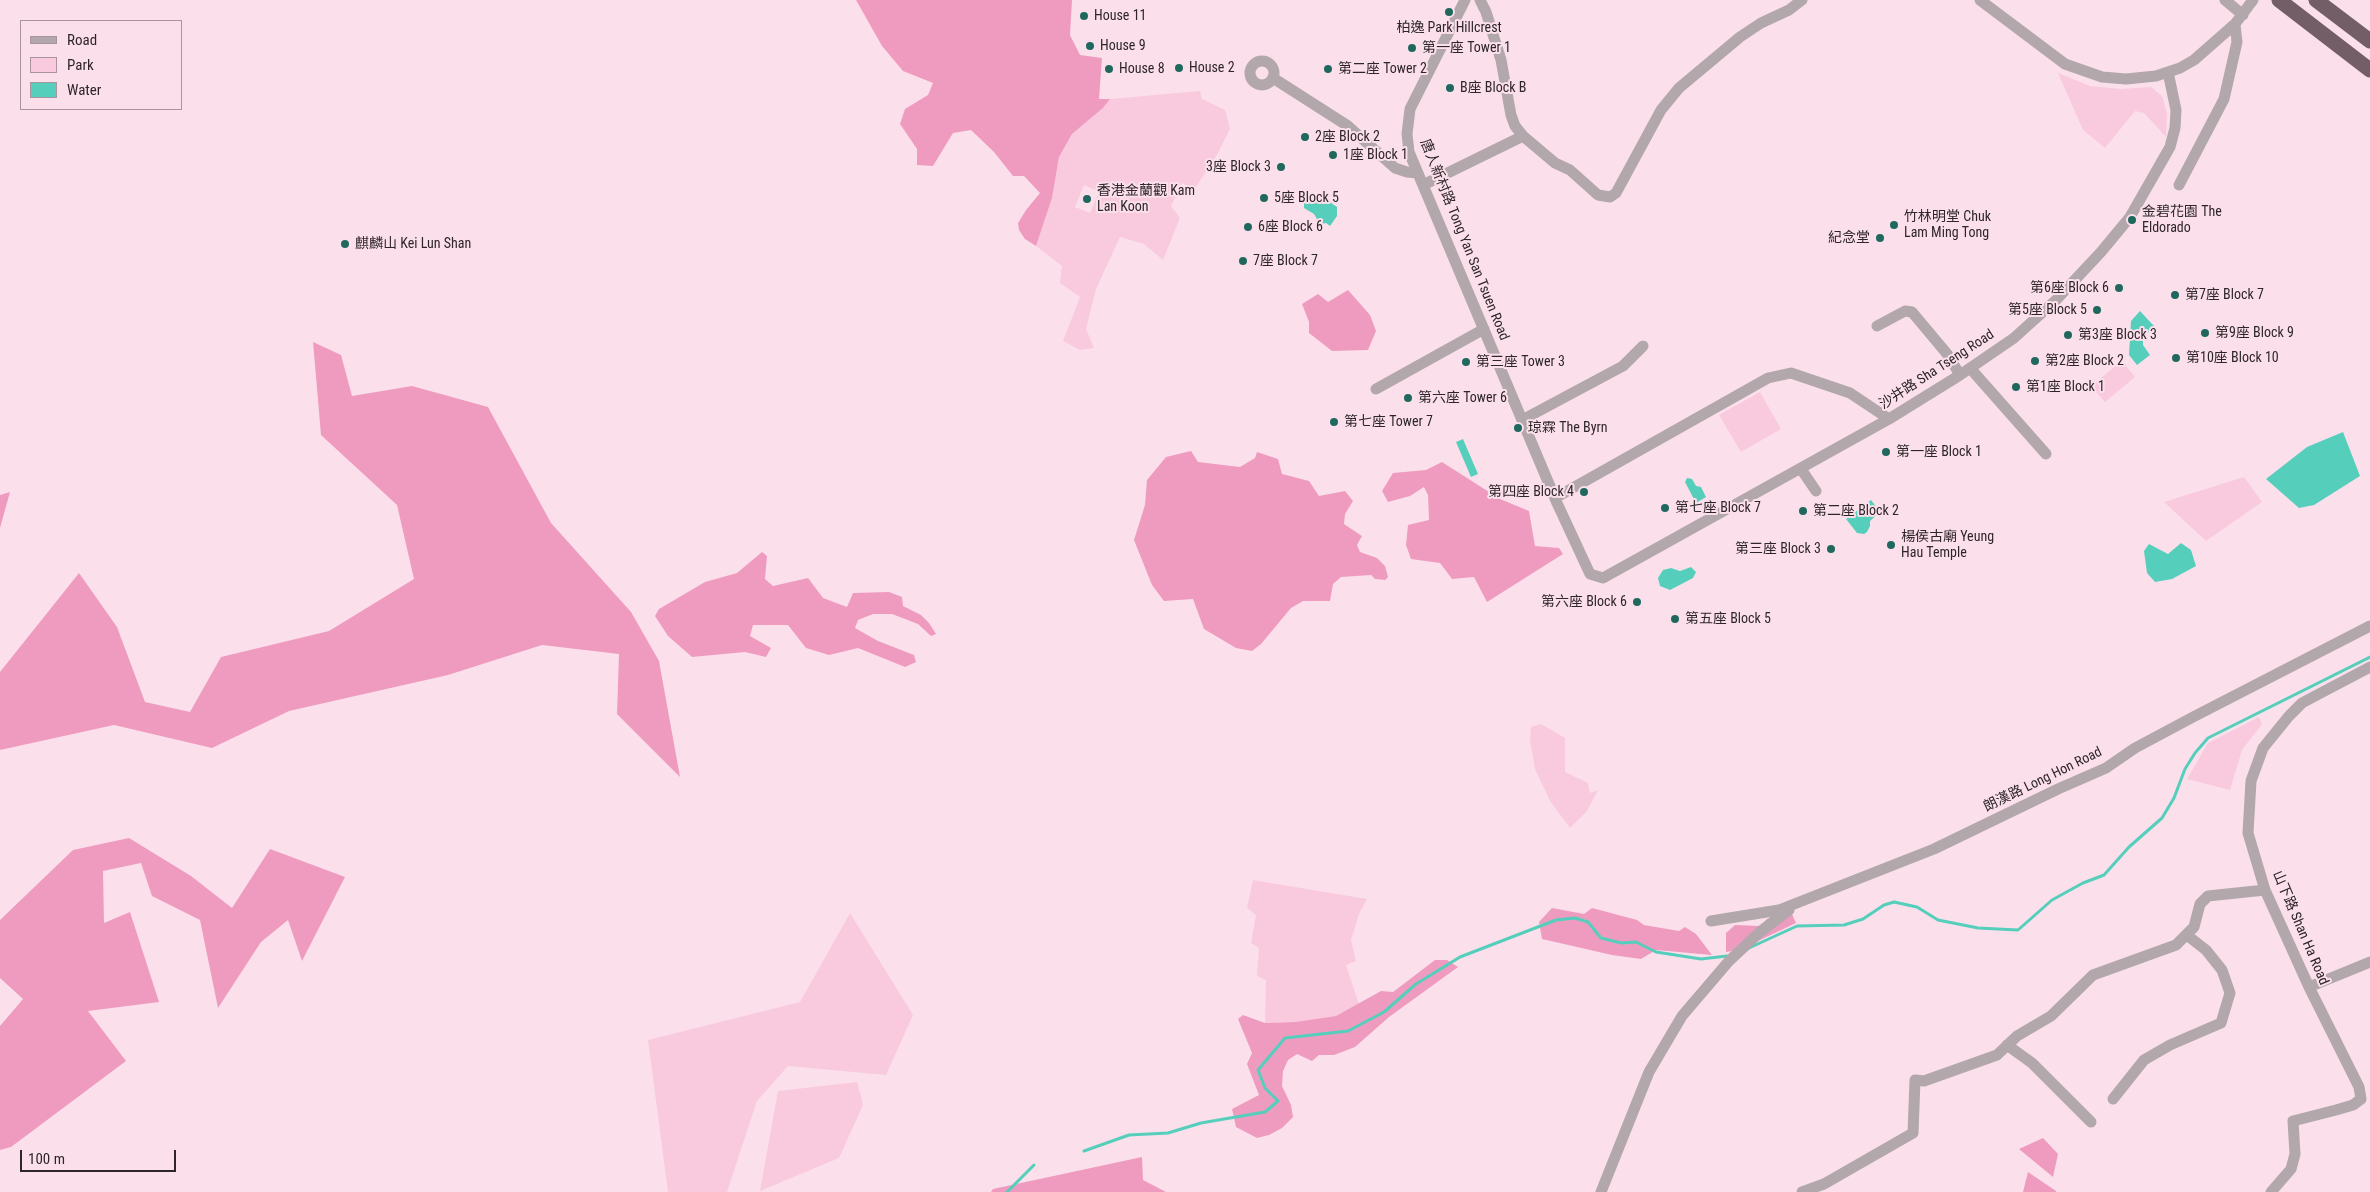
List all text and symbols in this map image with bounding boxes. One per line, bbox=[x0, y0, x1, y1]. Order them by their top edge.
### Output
marker: 柏逸 Park Hillcrest bbox=[1443, 6, 1455, 18]
place label: House 11 bbox=[1094, 8, 1146, 24]
marker: House 11 bbox=[1078, 10, 1090, 22]
legend bbox=[20, 20, 182, 110]
place label: 柏逸 Park Hillcrest bbox=[1396, 20, 1502, 36]
text: Road bbox=[67, 31, 97, 49]
place label: House 9 bbox=[1100, 38, 1146, 54]
marker: House 9 bbox=[1084, 40, 1096, 52]
place label: 第一座 Tower 1 bbox=[1422, 40, 1511, 56]
marker: 第一座 Tower 1 bbox=[1406, 42, 1418, 54]
text: Park bbox=[67, 56, 94, 74]
place label: House 2 bbox=[1189, 60, 1235, 76]
place label: House 8 bbox=[1119, 61, 1165, 77]
place label: 第二座 Tower 2 bbox=[1338, 61, 1427, 77]
marker: House 2 bbox=[1173, 62, 1185, 74]
marker: House 8 bbox=[1103, 63, 1115, 75]
marker: 第二座 Tower 2 bbox=[1322, 63, 1334, 75]
place label: B座 Block B bbox=[1460, 80, 1526, 96]
text: Water bbox=[67, 81, 101, 99]
marker: B座 Block B bbox=[1444, 82, 1456, 94]
place label: 2座 Block 2 bbox=[1315, 129, 1380, 145]
marker: 2座 Block 2 bbox=[1299, 131, 1311, 143]
street label: 唐人新村路 Tong Yan San Tsuen Road bbox=[1416, 137, 1512, 343]
place label: 1座 Block 1 bbox=[1343, 147, 1408, 163]
marker: 1座 Block 1 bbox=[1327, 149, 1339, 161]
place label: 3座 Block 3 bbox=[1206, 159, 1271, 175]
marker: 3座 Block 3 bbox=[1275, 161, 1287, 173]
place label: 香港金蘭觀 Kam Lan Koon bbox=[1097, 183, 1195, 216]
place label: 5座 Block 5 bbox=[1274, 190, 1339, 206]
marker: 5座 Block 5 bbox=[1258, 192, 1270, 204]
marker: 香港金蘭觀 Kam Lan Koon bbox=[1081, 193, 1093, 205]
place label: 金碧花園 The Eldorado bbox=[2142, 204, 2222, 236]
place label: 竹林明堂 Chuk Lam Ming Tong bbox=[1904, 209, 1991, 242]
marker: 金碧花園 The Eldorado bbox=[2126, 214, 2138, 226]
place label: 6座 Block 6 bbox=[1258, 219, 1323, 235]
marker: 竹林明堂 Chuk Lam Ming Tong bbox=[1888, 219, 1900, 231]
marker: 6座 Block 6 bbox=[1242, 221, 1254, 233]
place label: 紀念堂 bbox=[1828, 230, 1870, 246]
marker: 紀念堂 bbox=[1874, 232, 1886, 244]
place label: 麒麟山 Kei Lun Shan bbox=[355, 236, 471, 252]
marker: 麒麟山 Kei Lun Shan bbox=[339, 238, 351, 250]
place label: 7座 Block 7 bbox=[1253, 253, 1318, 269]
marker: 7座 Block 7 bbox=[1237, 255, 1249, 267]
place label: 第6座 Block 6 bbox=[2030, 280, 2109, 296]
marker: 第6座 Block 6 bbox=[2113, 282, 2125, 294]
place label: 第7座 Block 7 bbox=[2185, 287, 2264, 303]
marker: 第7座 Block 7 bbox=[2169, 289, 2181, 301]
place label: 第5座 Block 5 bbox=[2008, 302, 2087, 318]
marker: 第5座 Block 5 bbox=[2091, 304, 2103, 316]
place label: 第9座 Block 9 bbox=[2215, 325, 2294, 341]
street label: 沙井路 Sha Tseng Road bbox=[1876, 327, 1998, 413]
place label: 第3座 Block 3 bbox=[2078, 327, 2157, 343]
marker: 第9座 Block 9 bbox=[2199, 327, 2211, 339]
marker: 第3座 Block 3 bbox=[2062, 329, 2074, 341]
place label: 第10座 Block 10 bbox=[2186, 350, 2279, 366]
marker: 第10座 Block 10 bbox=[2170, 352, 2182, 364]
place label: 第2座 Block 2 bbox=[2045, 353, 2124, 369]
place label: 第三座 Tower 3 bbox=[1476, 354, 1565, 370]
marker: 第2座 Block 2 bbox=[2029, 355, 2041, 367]
marker: 第三座 Tower 3 bbox=[1460, 356, 1472, 368]
place label: 第1座 Block 1 bbox=[2026, 379, 2105, 395]
marker: 第1座 Block 1 bbox=[2010, 381, 2022, 393]
place label: 第六座 Tower 6 bbox=[1418, 390, 1507, 406]
marker: 第六座 Tower 6 bbox=[1402, 392, 1414, 404]
place label: 第七座 Tower 7 bbox=[1344, 414, 1433, 430]
marker: 第七座 Tower 7 bbox=[1328, 416, 1340, 428]
place label: 琼霖 The Byrn bbox=[1528, 420, 1608, 436]
marker: 琼霖 The Byrn bbox=[1512, 422, 1524, 434]
place label: 第一座 Block 1 bbox=[1896, 444, 1982, 460]
marker: 第一座 Block 1 bbox=[1880, 446, 1892, 458]
place label: 第四座 Block 4 bbox=[1488, 484, 1574, 500]
marker: 第四座 Block 4 bbox=[1578, 486, 1590, 498]
place label: 第七座 Block 7 bbox=[1675, 500, 1761, 516]
marker: 第七座 Block 7 bbox=[1659, 502, 1671, 514]
place label: 第二座 Block 2 bbox=[1813, 503, 1899, 519]
marker: 第二座 Block 2 bbox=[1797, 505, 1809, 517]
place label: 楊侯古廟 Yeung Hau Temple bbox=[1901, 529, 1994, 562]
marker: 楊侯古廟 Yeung Hau Temple bbox=[1885, 539, 1897, 551]
place label: 第三座 Block 3 bbox=[1735, 541, 1821, 557]
marker: 第三座 Block 3 bbox=[1825, 543, 1837, 555]
place label: 第六座 Block 6 bbox=[1541, 594, 1627, 610]
marker: 第六座 Block 6 bbox=[1631, 596, 1643, 608]
place label: 第五座 Block 5 bbox=[1685, 611, 1771, 627]
marker: 第五座 Block 5 bbox=[1669, 613, 1681, 625]
street label: 朗漢路 Long Hon Road bbox=[1981, 744, 2105, 816]
street label: 山下路 Shan Ha Road bbox=[2268, 868, 2332, 988]
scale bar bbox=[22, 1140, 179, 1172]
text: 100 m bbox=[28, 1150, 65, 1168]

